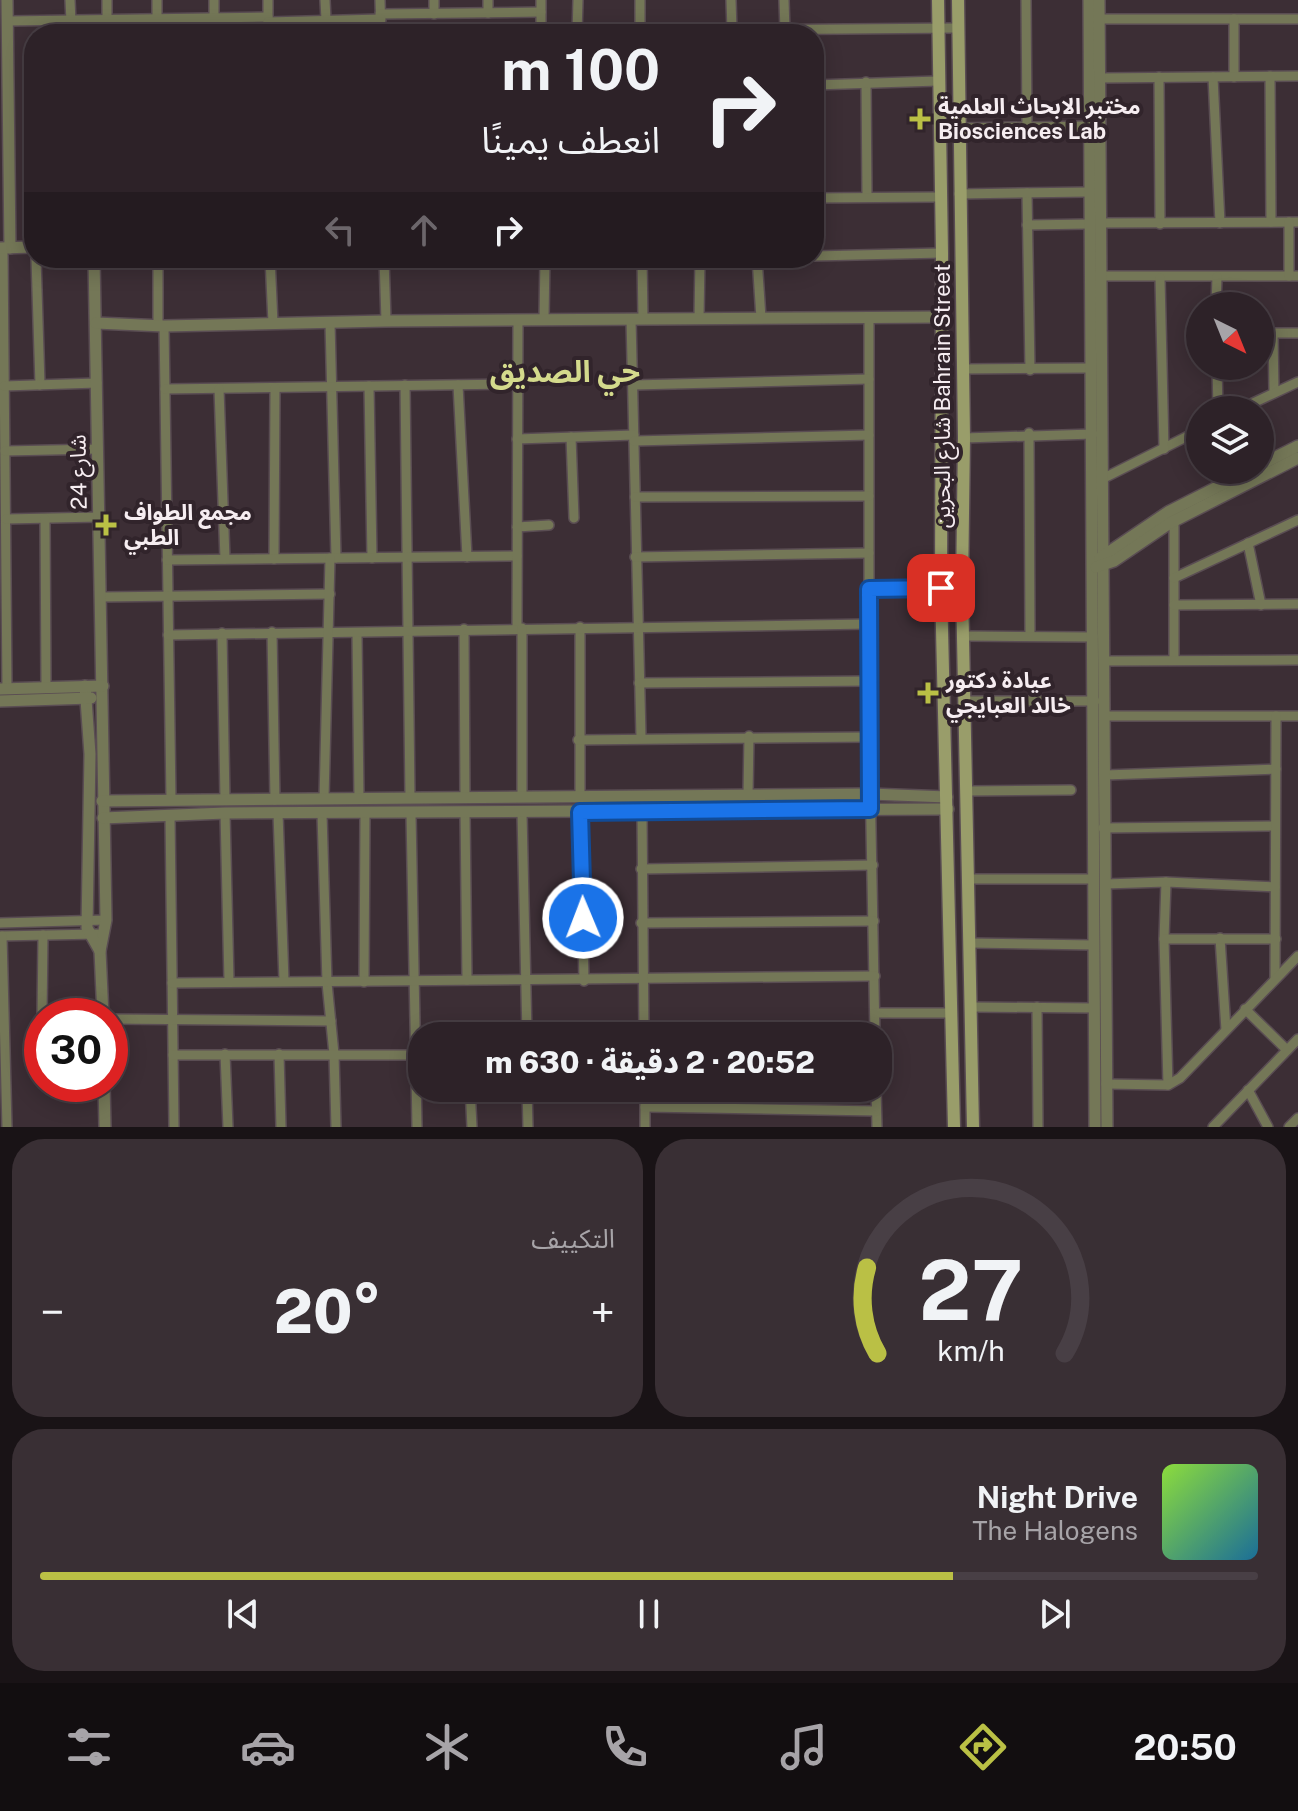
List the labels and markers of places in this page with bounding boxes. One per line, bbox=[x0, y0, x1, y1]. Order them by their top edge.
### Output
place label: مختبر الابحاث العلمية Biosciences Lab bbox=[938, 93, 1140, 144]
marker: مختبر الابحاث العلمية Biosciences Lab bbox=[909, 108, 931, 130]
place label: مجمع الطواف الطبي bbox=[124, 499, 252, 555]
marker: مجمع الطواف الطبي bbox=[95, 514, 117, 536]
pin bbox=[907, 554, 975, 622]
place label: عيادة دكتور خالد العبايجي bbox=[945, 667, 1071, 723]
marker: عيادة دكتور خالد العبايجي bbox=[917, 682, 939, 704]

